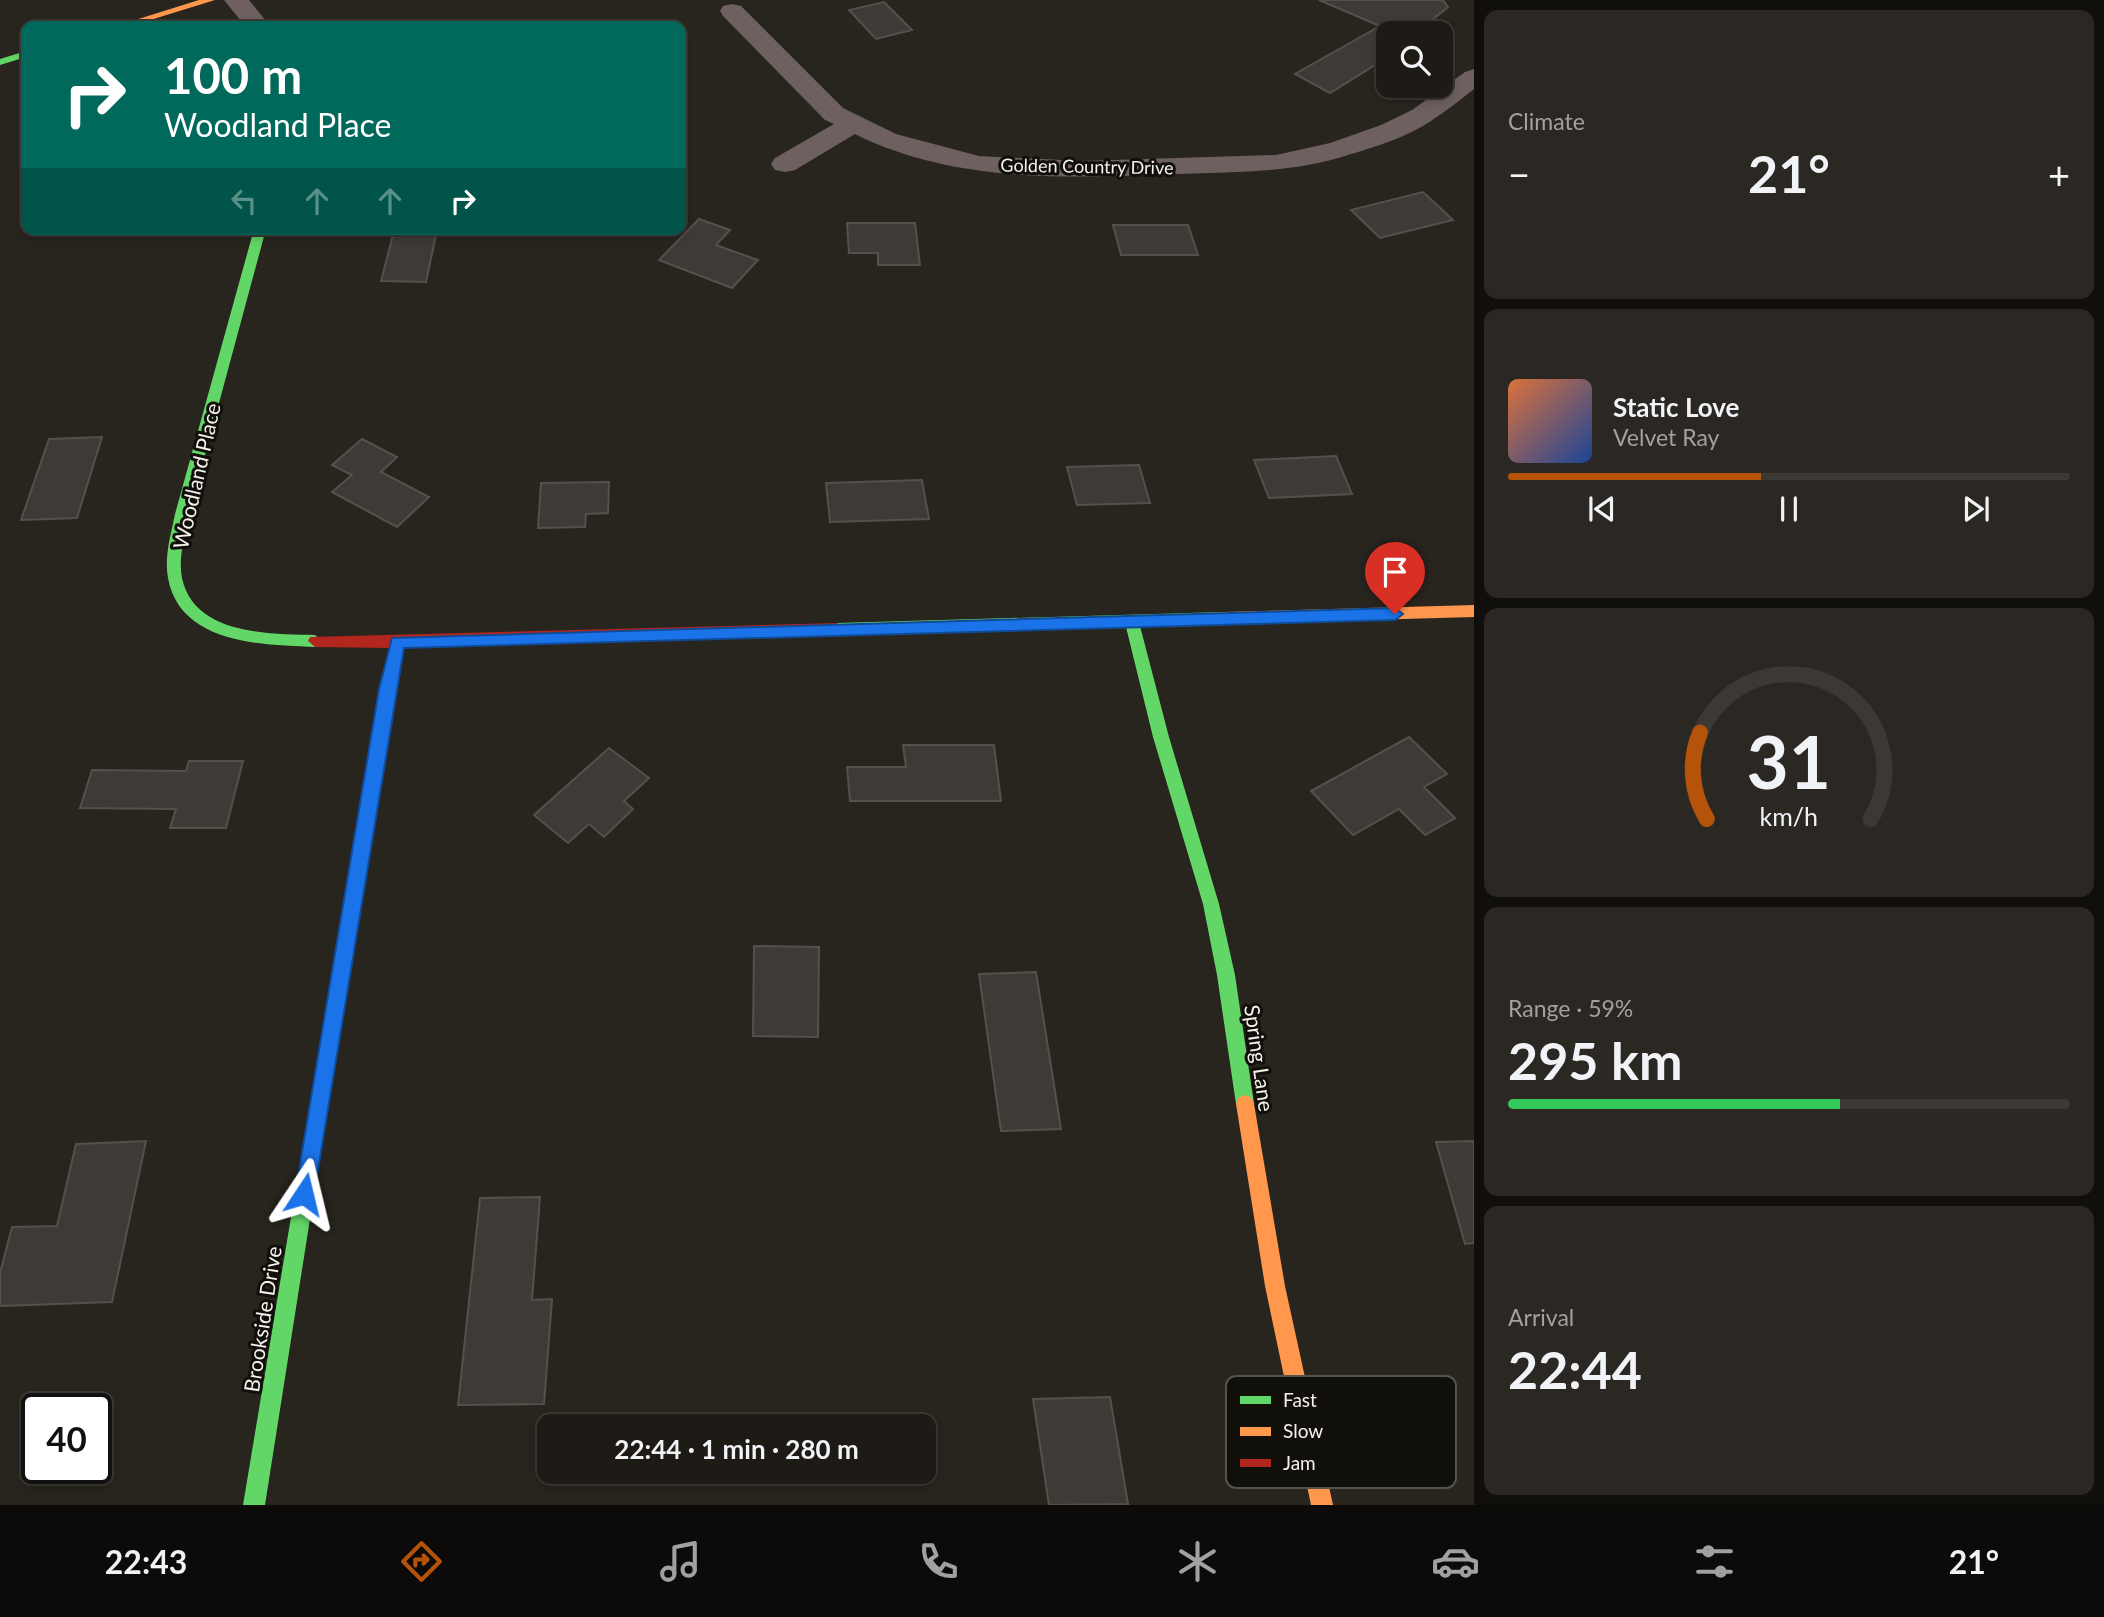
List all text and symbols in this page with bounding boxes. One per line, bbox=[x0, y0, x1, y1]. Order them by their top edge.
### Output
map controls bbox=[1376, 21, 1453, 98]
button: search bbox=[1376, 21, 1453, 98]
text: 100 m bbox=[164, 46, 302, 104]
icon: right bbox=[49, 49, 140, 140]
text: Woodland Place bbox=[164, 105, 391, 144]
text: Climate bbox=[1508, 107, 1585, 135]
text: 21° bbox=[1748, 142, 1830, 204]
text: − bbox=[1508, 151, 1530, 197]
text: + bbox=[2048, 151, 2070, 197]
street label: Golden Country Drive bbox=[1000, 153, 1174, 179]
icon: left bbox=[225, 182, 263, 220]
icon: ahead bbox=[298, 182, 336, 220]
icon: ahead bbox=[371, 182, 409, 220]
icon: right bbox=[444, 182, 482, 220]
text: Static Love bbox=[1613, 391, 1740, 423]
street label: Woodland Place bbox=[167, 400, 225, 552]
text: Velvet Ray bbox=[1613, 423, 1719, 451]
icon: previous bbox=[1583, 490, 1621, 528]
icon: pause bbox=[1770, 490, 1808, 528]
icon: next bbox=[1957, 490, 1995, 528]
pin bbox=[1365, 542, 1425, 614]
icon: arrive bbox=[1376, 553, 1414, 591]
text: 31 bbox=[1747, 717, 1831, 805]
text: km/h bbox=[1760, 800, 1818, 830]
text: Range · 59% bbox=[1508, 994, 1633, 1022]
street label: Spring Lane bbox=[1240, 1003, 1280, 1113]
text: 295 km bbox=[1508, 1029, 1682, 1091]
position arrow bbox=[267, 1157, 341, 1231]
street label: Brookside Drive bbox=[238, 1244, 286, 1394]
text: Arrival bbox=[1508, 1303, 1574, 1331]
text: 22:44 bbox=[1508, 1338, 1642, 1400]
legend bbox=[1226, 1376, 1456, 1488]
text: Fast bbox=[1283, 1388, 1317, 1411]
speed limit sign: 40 bbox=[21, 1393, 112, 1484]
text: Slow bbox=[1283, 1419, 1323, 1442]
text: 22:44 · 1 min · 280 m bbox=[614, 1433, 859, 1465]
text: Jam bbox=[1283, 1451, 1316, 1474]
icon: directions bbox=[397, 1537, 446, 1586]
icon: music bbox=[656, 1537, 705, 1586]
icon: phone bbox=[914, 1537, 963, 1586]
icon: climate bbox=[1173, 1537, 1222, 1586]
icon: car bbox=[1431, 1537, 1480, 1586]
icon: filters bbox=[1690, 1537, 1739, 1586]
text: 22:43 bbox=[105, 1542, 187, 1581]
text: 21° bbox=[1949, 1542, 1999, 1581]

